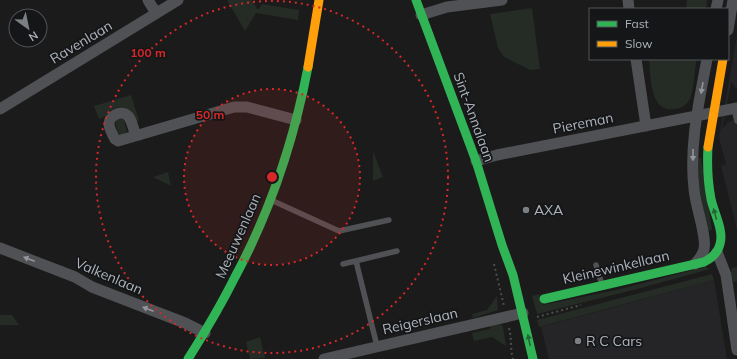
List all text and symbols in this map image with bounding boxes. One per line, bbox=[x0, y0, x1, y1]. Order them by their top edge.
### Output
north arrow bbox=[8, 8, 48, 48]
legend bbox=[589, 8, 729, 60]
street label: Ravenlaan bbox=[47, 16, 115, 68]
text: Fast bbox=[625, 16, 649, 31]
text: N bbox=[26, 28, 41, 45]
text: Slow bbox=[625, 36, 653, 51]
text: 100 m bbox=[130, 45, 166, 60]
street label: Sint-Annalaan bbox=[449, 70, 499, 164]
one-way arrow bbox=[699, 82, 705, 94]
text: 50 m bbox=[196, 107, 224, 122]
street label: Piereman bbox=[551, 108, 615, 138]
one-way arrow bbox=[689, 149, 696, 161]
centre of rings bbox=[265, 170, 279, 184]
street label: Meeuwenlaan bbox=[211, 191, 265, 281]
place label: AXA bbox=[534, 201, 564, 219]
marker: AXA bbox=[521, 205, 531, 215]
one-way arrow bbox=[712, 208, 718, 220]
street label: Kleinewinkellaan bbox=[561, 246, 671, 288]
street label: Valkenlaan bbox=[72, 254, 146, 298]
one-way arrow bbox=[22, 256, 34, 262]
street label: Reigerslaan bbox=[381, 304, 459, 338]
one-way arrow bbox=[142, 305, 154, 311]
place label: R C Cars bbox=[586, 332, 642, 350]
one-way arrow bbox=[525, 333, 531, 346]
marker: R C Cars bbox=[573, 336, 583, 346]

